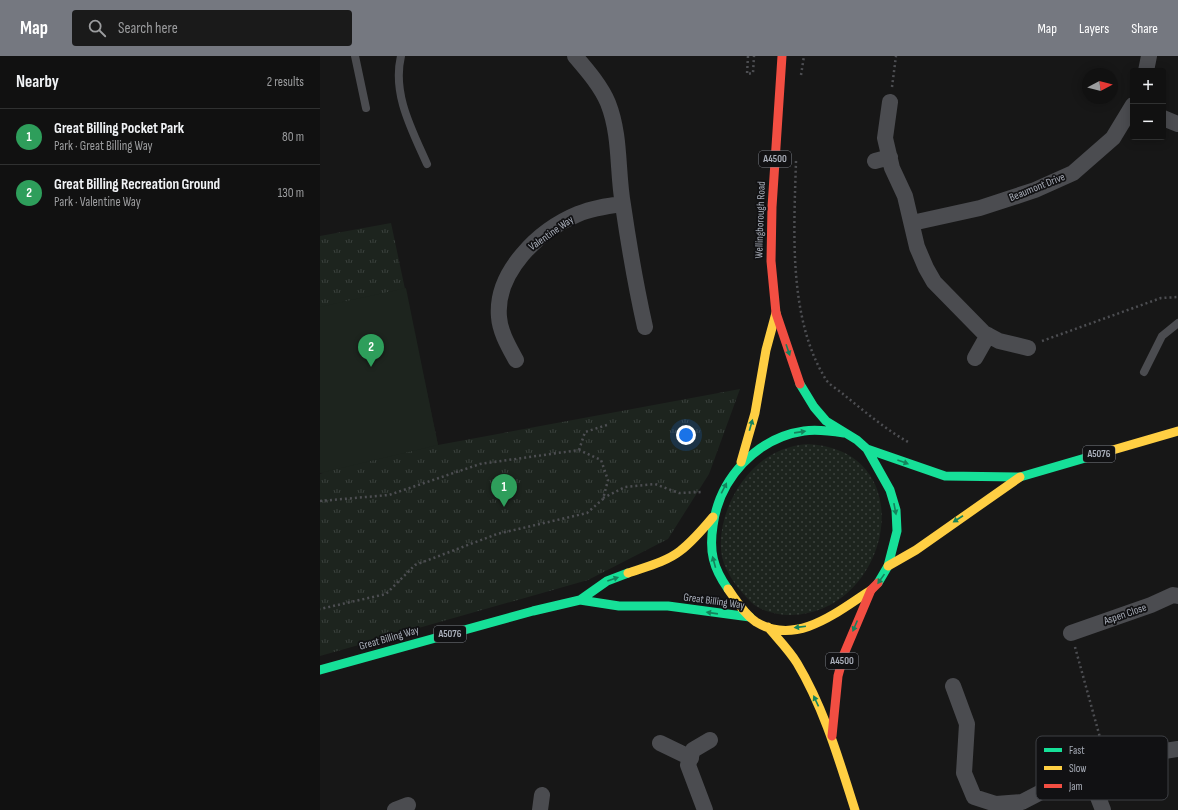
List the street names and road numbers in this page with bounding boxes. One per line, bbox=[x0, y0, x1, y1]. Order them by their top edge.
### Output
road number: A4500 bbox=[759, 151, 791, 167]
street label: Beaumont Drive bbox=[1007, 170, 1067, 204]
street label: Wellingborough Road bbox=[752, 181, 768, 259]
street label: Valentine Way bbox=[526, 212, 576, 253]
road number: A5076 bbox=[1083, 446, 1115, 462]
street label: Great Billing Way bbox=[683, 590, 746, 612]
street label: Aspen Close bbox=[1101, 601, 1148, 628]
street label: Great Billing Way bbox=[358, 623, 421, 653]
road number: A5076 bbox=[434, 626, 466, 642]
road number: A4500 bbox=[826, 653, 858, 669]

